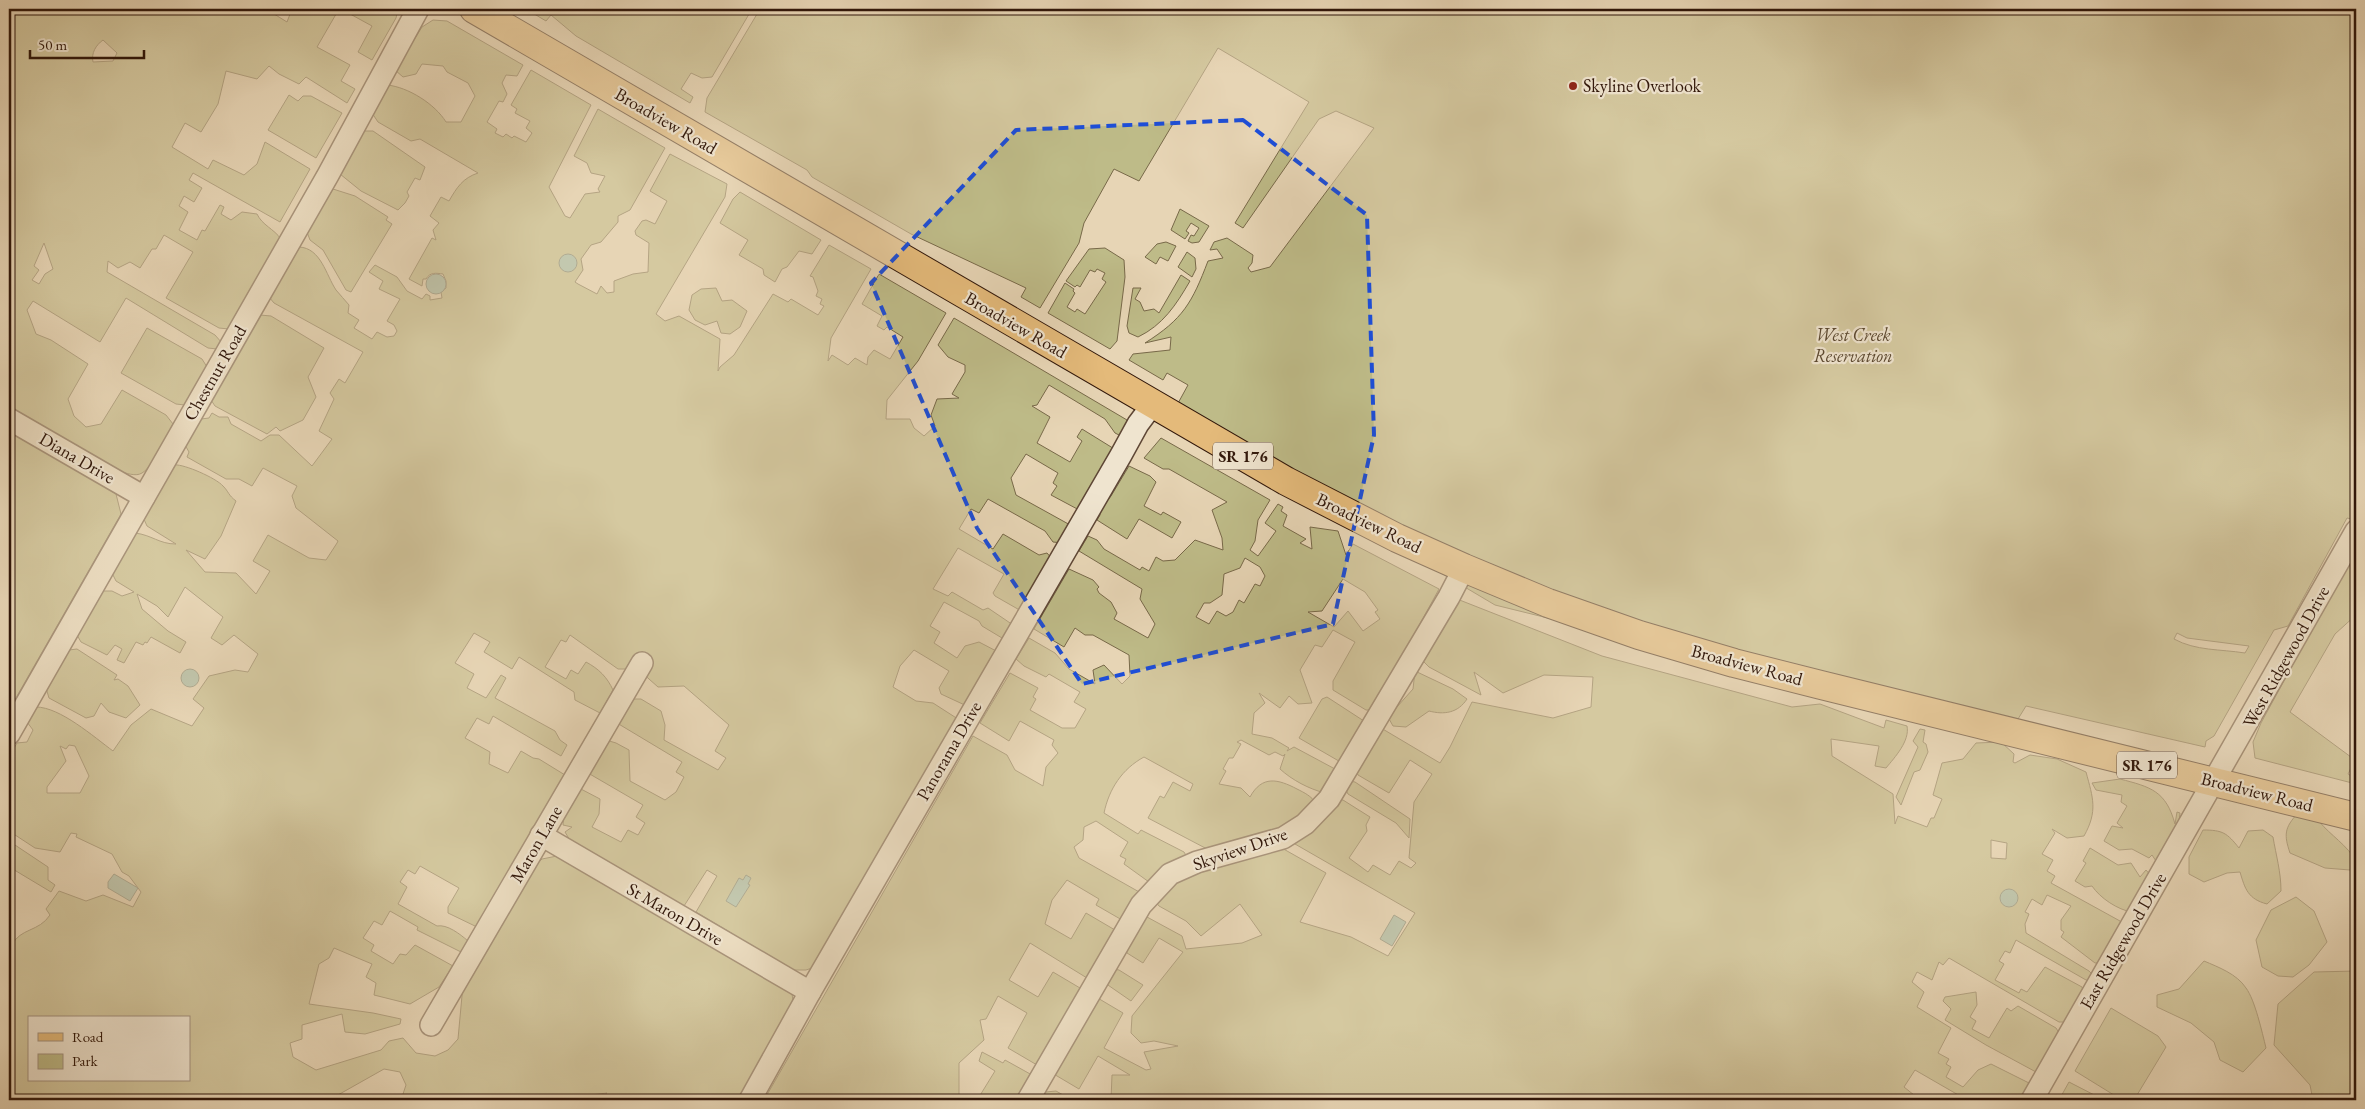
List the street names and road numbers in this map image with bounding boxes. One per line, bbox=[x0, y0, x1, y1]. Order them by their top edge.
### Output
street label: Broadview Road bbox=[611, 82, 722, 160]
street label: Broadview Road bbox=[961, 286, 1072, 364]
street label: Chestnut Road bbox=[178, 320, 252, 425]
street label: Diana Drive bbox=[35, 427, 119, 489]
road number: SR 176 bbox=[1213, 442, 1273, 470]
street label: Broadview Road bbox=[1313, 487, 1426, 558]
street label: West Ridgewood Drive bbox=[2237, 582, 2334, 732]
street label: Broadview Road bbox=[1689, 639, 1806, 691]
street label: Panorama Drive bbox=[911, 697, 986, 805]
road number: SR 176 bbox=[2117, 752, 2177, 778]
street label: Broadview Road bbox=[2199, 767, 2316, 817]
street label: Maron Lane bbox=[504, 801, 567, 886]
street label: Skyview Drive bbox=[1190, 822, 1290, 875]
street label: East Ridgewood Drive bbox=[2074, 868, 2171, 1013]
street label: St Maron Drive bbox=[623, 877, 727, 950]

